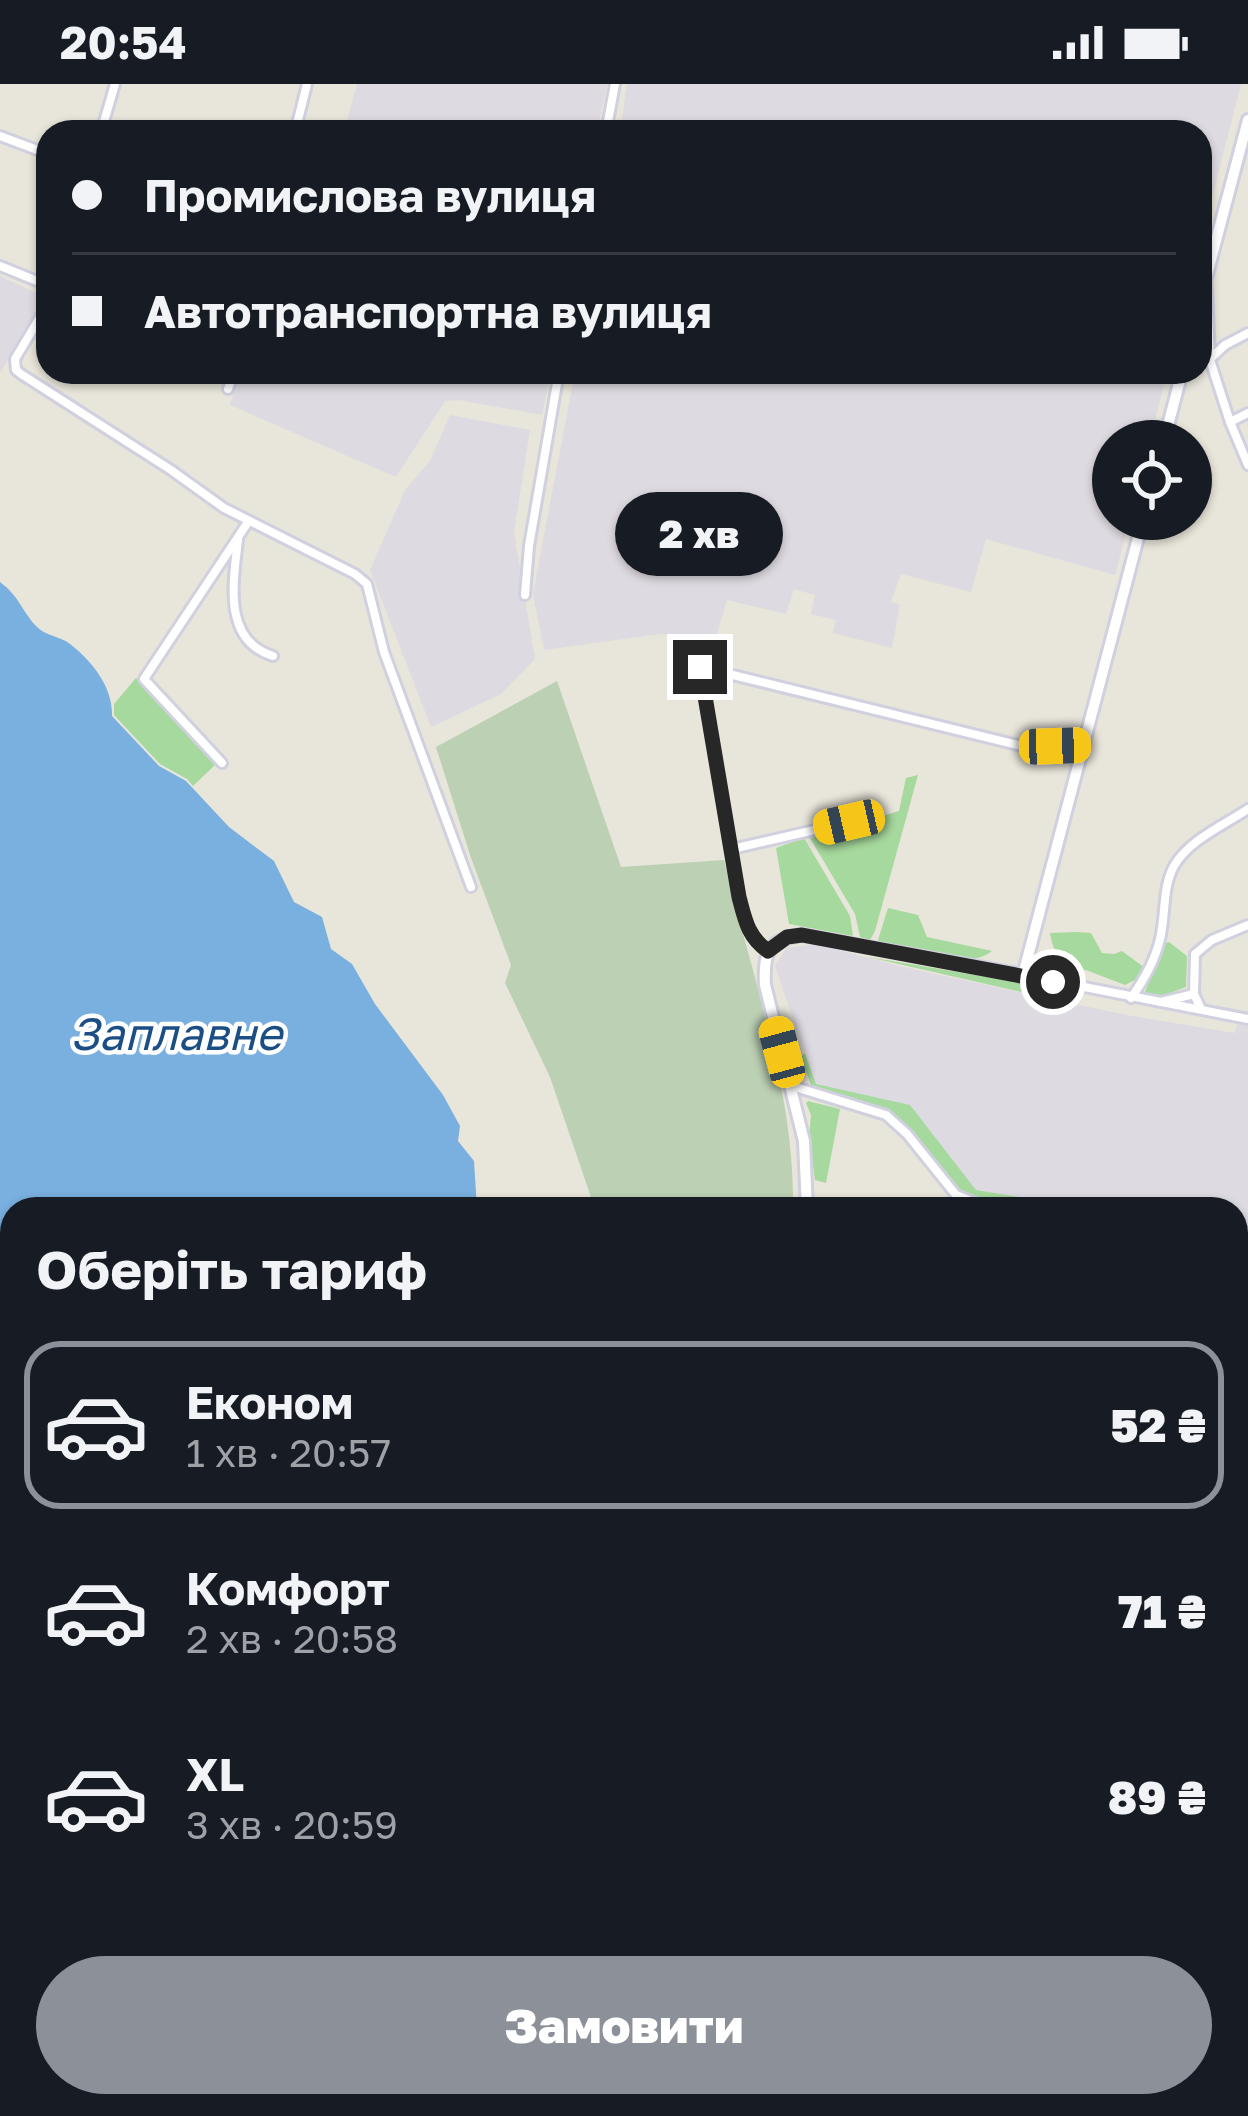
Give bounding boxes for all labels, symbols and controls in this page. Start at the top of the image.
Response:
text: 20:54 [60,15,187,69]
text: Промислова вулиця [144,168,596,222]
text: Автотранспортна вулиця [144,284,712,338]
map controls [1092,420,1212,540]
button: locate [1092,420,1212,540]
callout: 2 хв [616,493,784,577]
text: 2 хв [659,510,739,557]
route end [673,640,727,694]
car [1018,727,1092,765]
car [810,796,888,848]
route start [1026,955,1080,1009]
water label: Заплавне [70,1006,285,1060]
car [755,1013,809,1091]
text: Оберіть тариф [36,1236,427,1301]
icon: car [42,1371,150,1479]
text: Економ [186,1375,353,1429]
text: 52 ₴ [1110,1398,1206,1452]
text: 1 хв · 20:57 [186,1429,391,1476]
icon: car [42,1557,150,1665]
text: Комфорт [186,1561,390,1615]
text: 71 ₴ [1118,1584,1206,1638]
text: 2 хв · 20:58 [186,1615,398,1662]
icon: car [42,1743,150,1851]
text: XL [186,1747,244,1801]
text: 89 ₴ [1108,1770,1206,1824]
text: 3 хв · 20:59 [186,1801,398,1848]
button: Замовити [36,1956,1212,2094]

